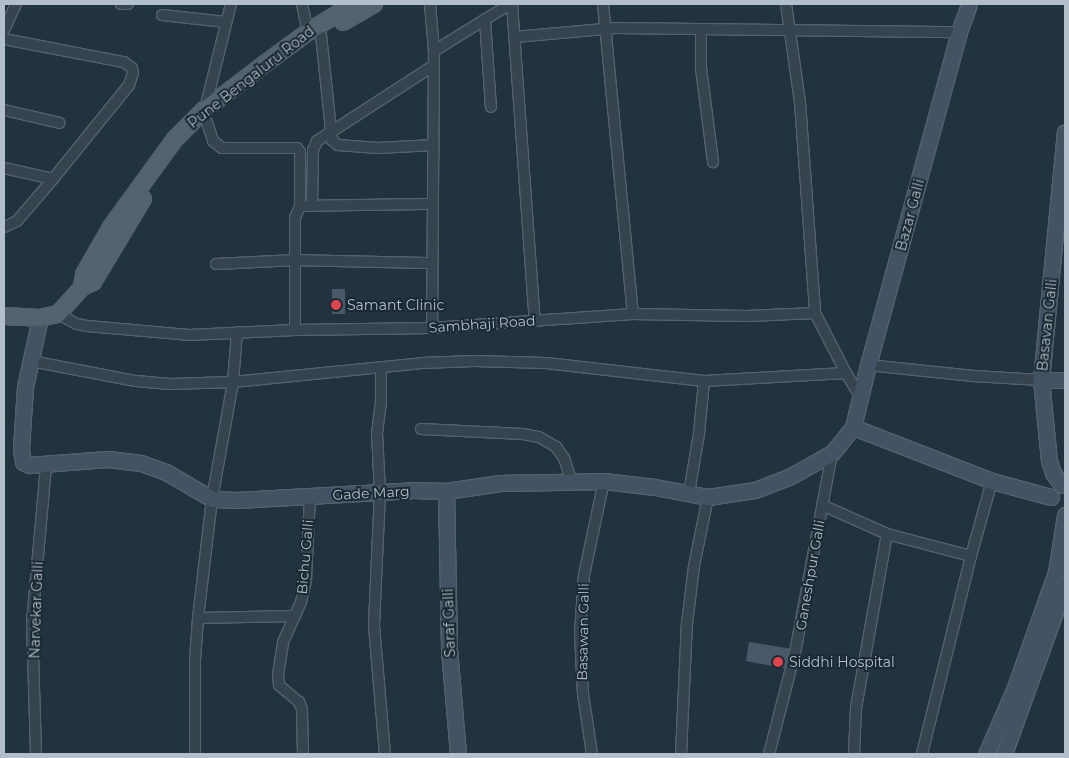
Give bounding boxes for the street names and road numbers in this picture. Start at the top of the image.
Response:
street label: Pune Bengaluru Road [184,22,318,132]
street label: Bazar Galli [892,177,928,253]
street label: Basavan Galli [1034,278,1060,372]
street label: Sambhaji Road [428,312,536,336]
street label: Gade Marg [332,483,410,503]
street label: Ganeshpur Galli [792,518,828,632]
street label: Bichu Galli [293,519,317,595]
street label: Narvekar Galli [26,561,46,659]
street label: Basawan Galli [574,583,592,681]
street label: Saraf Galli [439,588,459,658]

